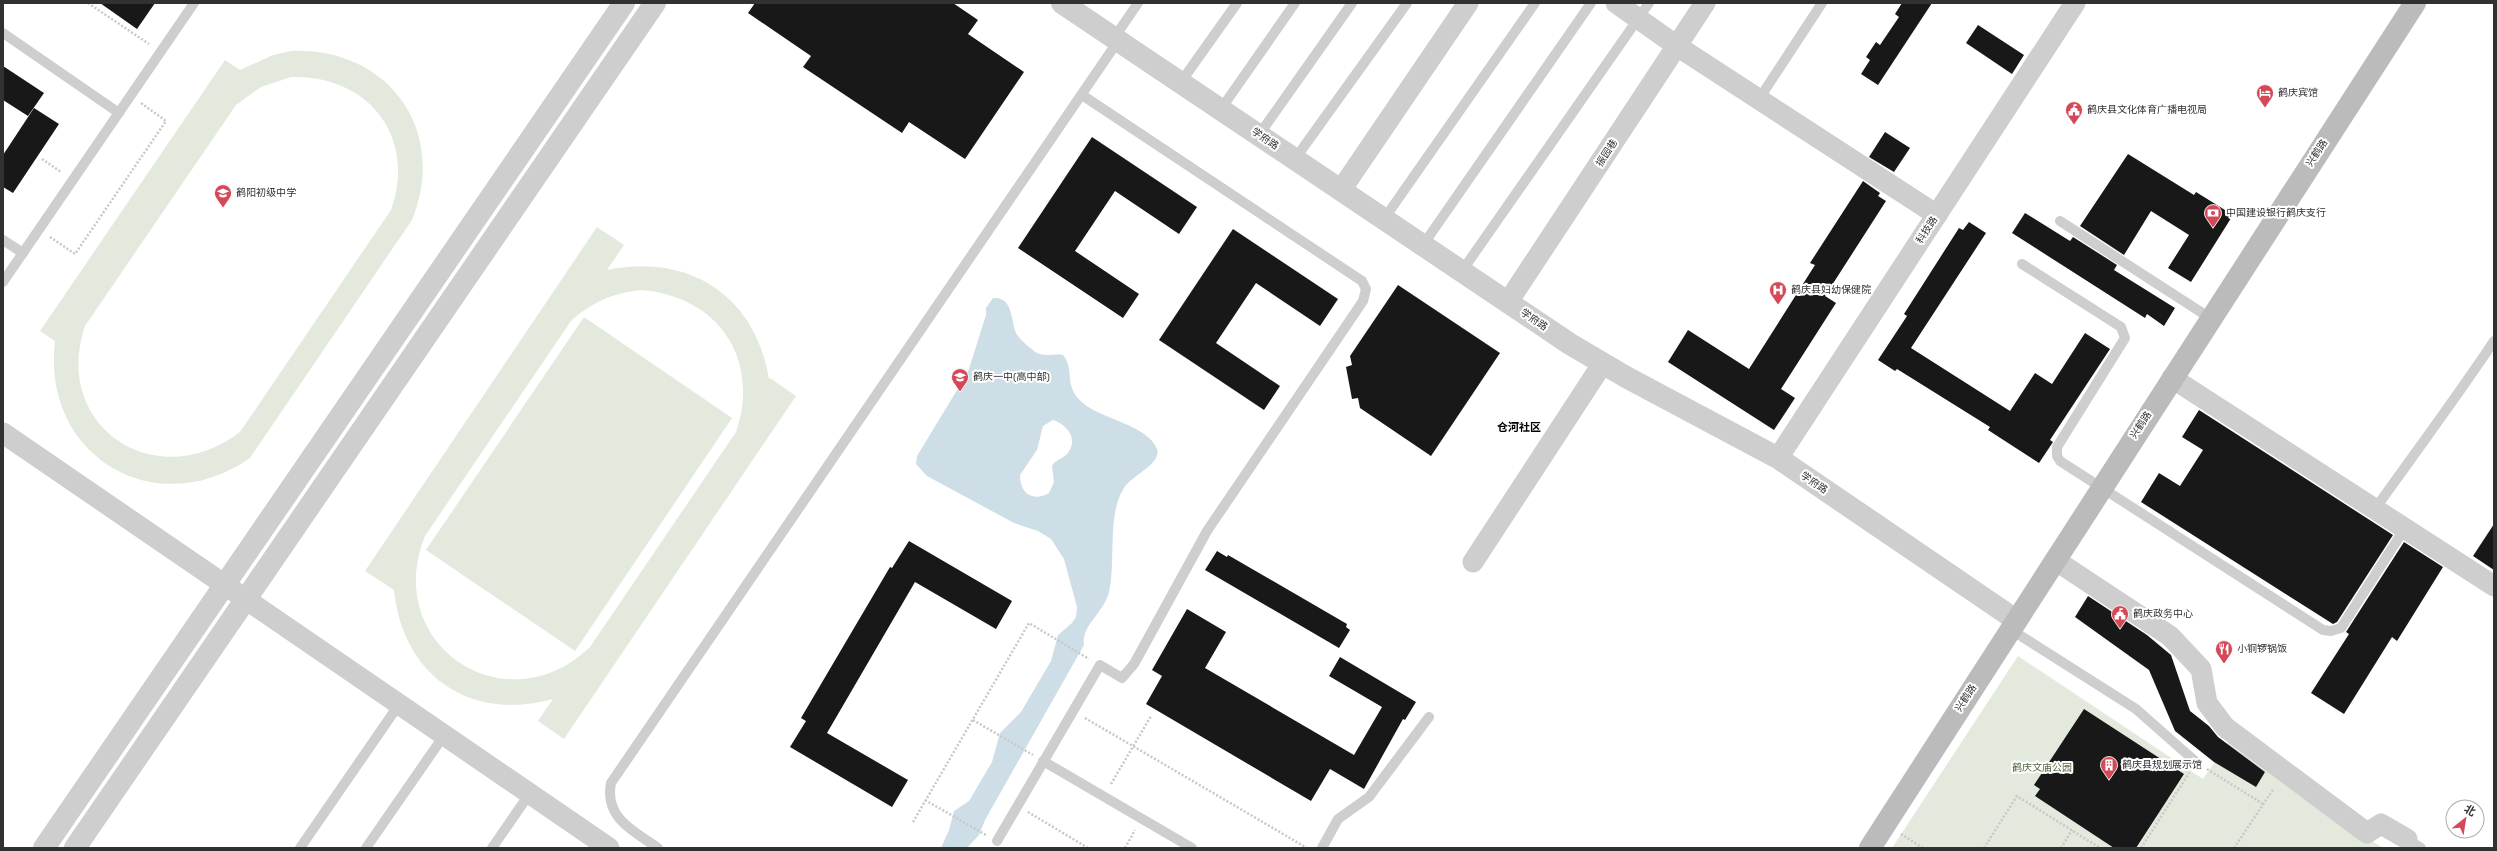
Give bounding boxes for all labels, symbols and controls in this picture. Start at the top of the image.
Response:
hotel icon: 鹤庆宾馆 [2255,83,2275,108]
place label: 鹤庆宾馆 [2278,87,2318,99]
public building icon: 鹤庆县文化体育广播电视局 [2064,100,2084,125]
place label: 鹤庆县文化体育广播电视局 [2087,104,2207,116]
street label: 学府路 [1249,126,1281,152]
street label: 振园巷 [1594,137,1620,169]
street label: 兴鹤路 [2304,137,2330,169]
school or university icon: 鹤阳初级中学 [213,183,233,208]
place label: 鹤阳初级中学 [236,187,296,199]
bank icon: 中国建设银行鹤庆支行 [2203,203,2223,228]
place label: 中国建设银行鹤庆支行 [2226,207,2326,219]
street label: 科技路 [1914,214,1940,246]
hospital icon: 鹤庆县妇幼保健院 [1768,280,1788,305]
place label: 鹤庆县妇幼保健院 [1791,284,1871,296]
street label: 学府路 [1518,307,1550,333]
school or university icon: 鹤庆一中(高中部) [950,367,970,392]
place label: 鹤庆一中(高中部) [973,371,1050,383]
street label: 兴鹤路 [2128,409,2154,441]
district label: 仓河社区 [1497,421,1541,434]
street label: 学府路 [1798,470,1830,496]
public building icon: 鹤庆政务中心 [2110,604,2130,629]
place label: 鹤庆政务中心 [2133,608,2193,620]
restaurant icon: 小铜锣锅饭 [2214,639,2234,664]
place label: 小铜锣锅饭 [2237,643,2287,655]
street label: 兴鹤路 [1953,682,1979,714]
building icon: 鹤庆县规划展示馆 [2099,755,2119,780]
place label: 鹤庆县规划展示馆 [2122,759,2202,771]
park label: 鹤庆文庙公园 [2012,762,2072,774]
north arrow [2445,799,2485,839]
text: 北 [2462,802,2478,819]

